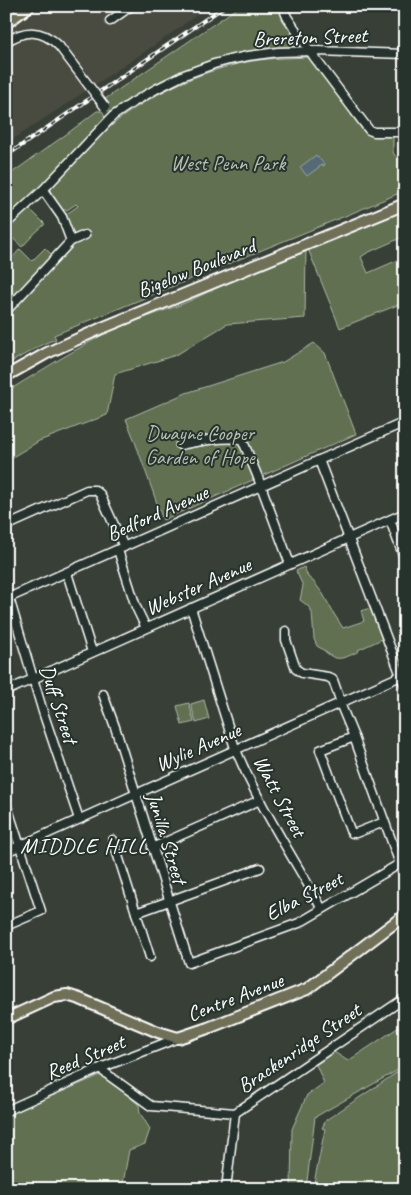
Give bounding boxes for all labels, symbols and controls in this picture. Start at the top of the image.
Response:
street label: Brereton Street [253,22,369,52]
park label: West Penn Park [171,150,287,176]
street label: Bigelow Boulevard [133,231,262,303]
park label: Dwayne Cooper Garden of Hope [145,420,256,470]
street label: Bedford Avenue [102,479,213,547]
street label: Webster Avenue [141,551,256,621]
street label: Duff Street [34,662,85,749]
street label: Wylie Avenue [151,716,246,777]
street label: Watt Street [248,751,313,843]
street label: Junilla Street [141,788,194,890]
district label: MIDDLE HILL [20,832,148,860]
street label: Elba Street [261,865,349,927]
street label: Centre Avenue [183,966,288,1027]
street label: Brackenridge Street [232,996,367,1099]
street label: Reed Street [42,1028,130,1085]

